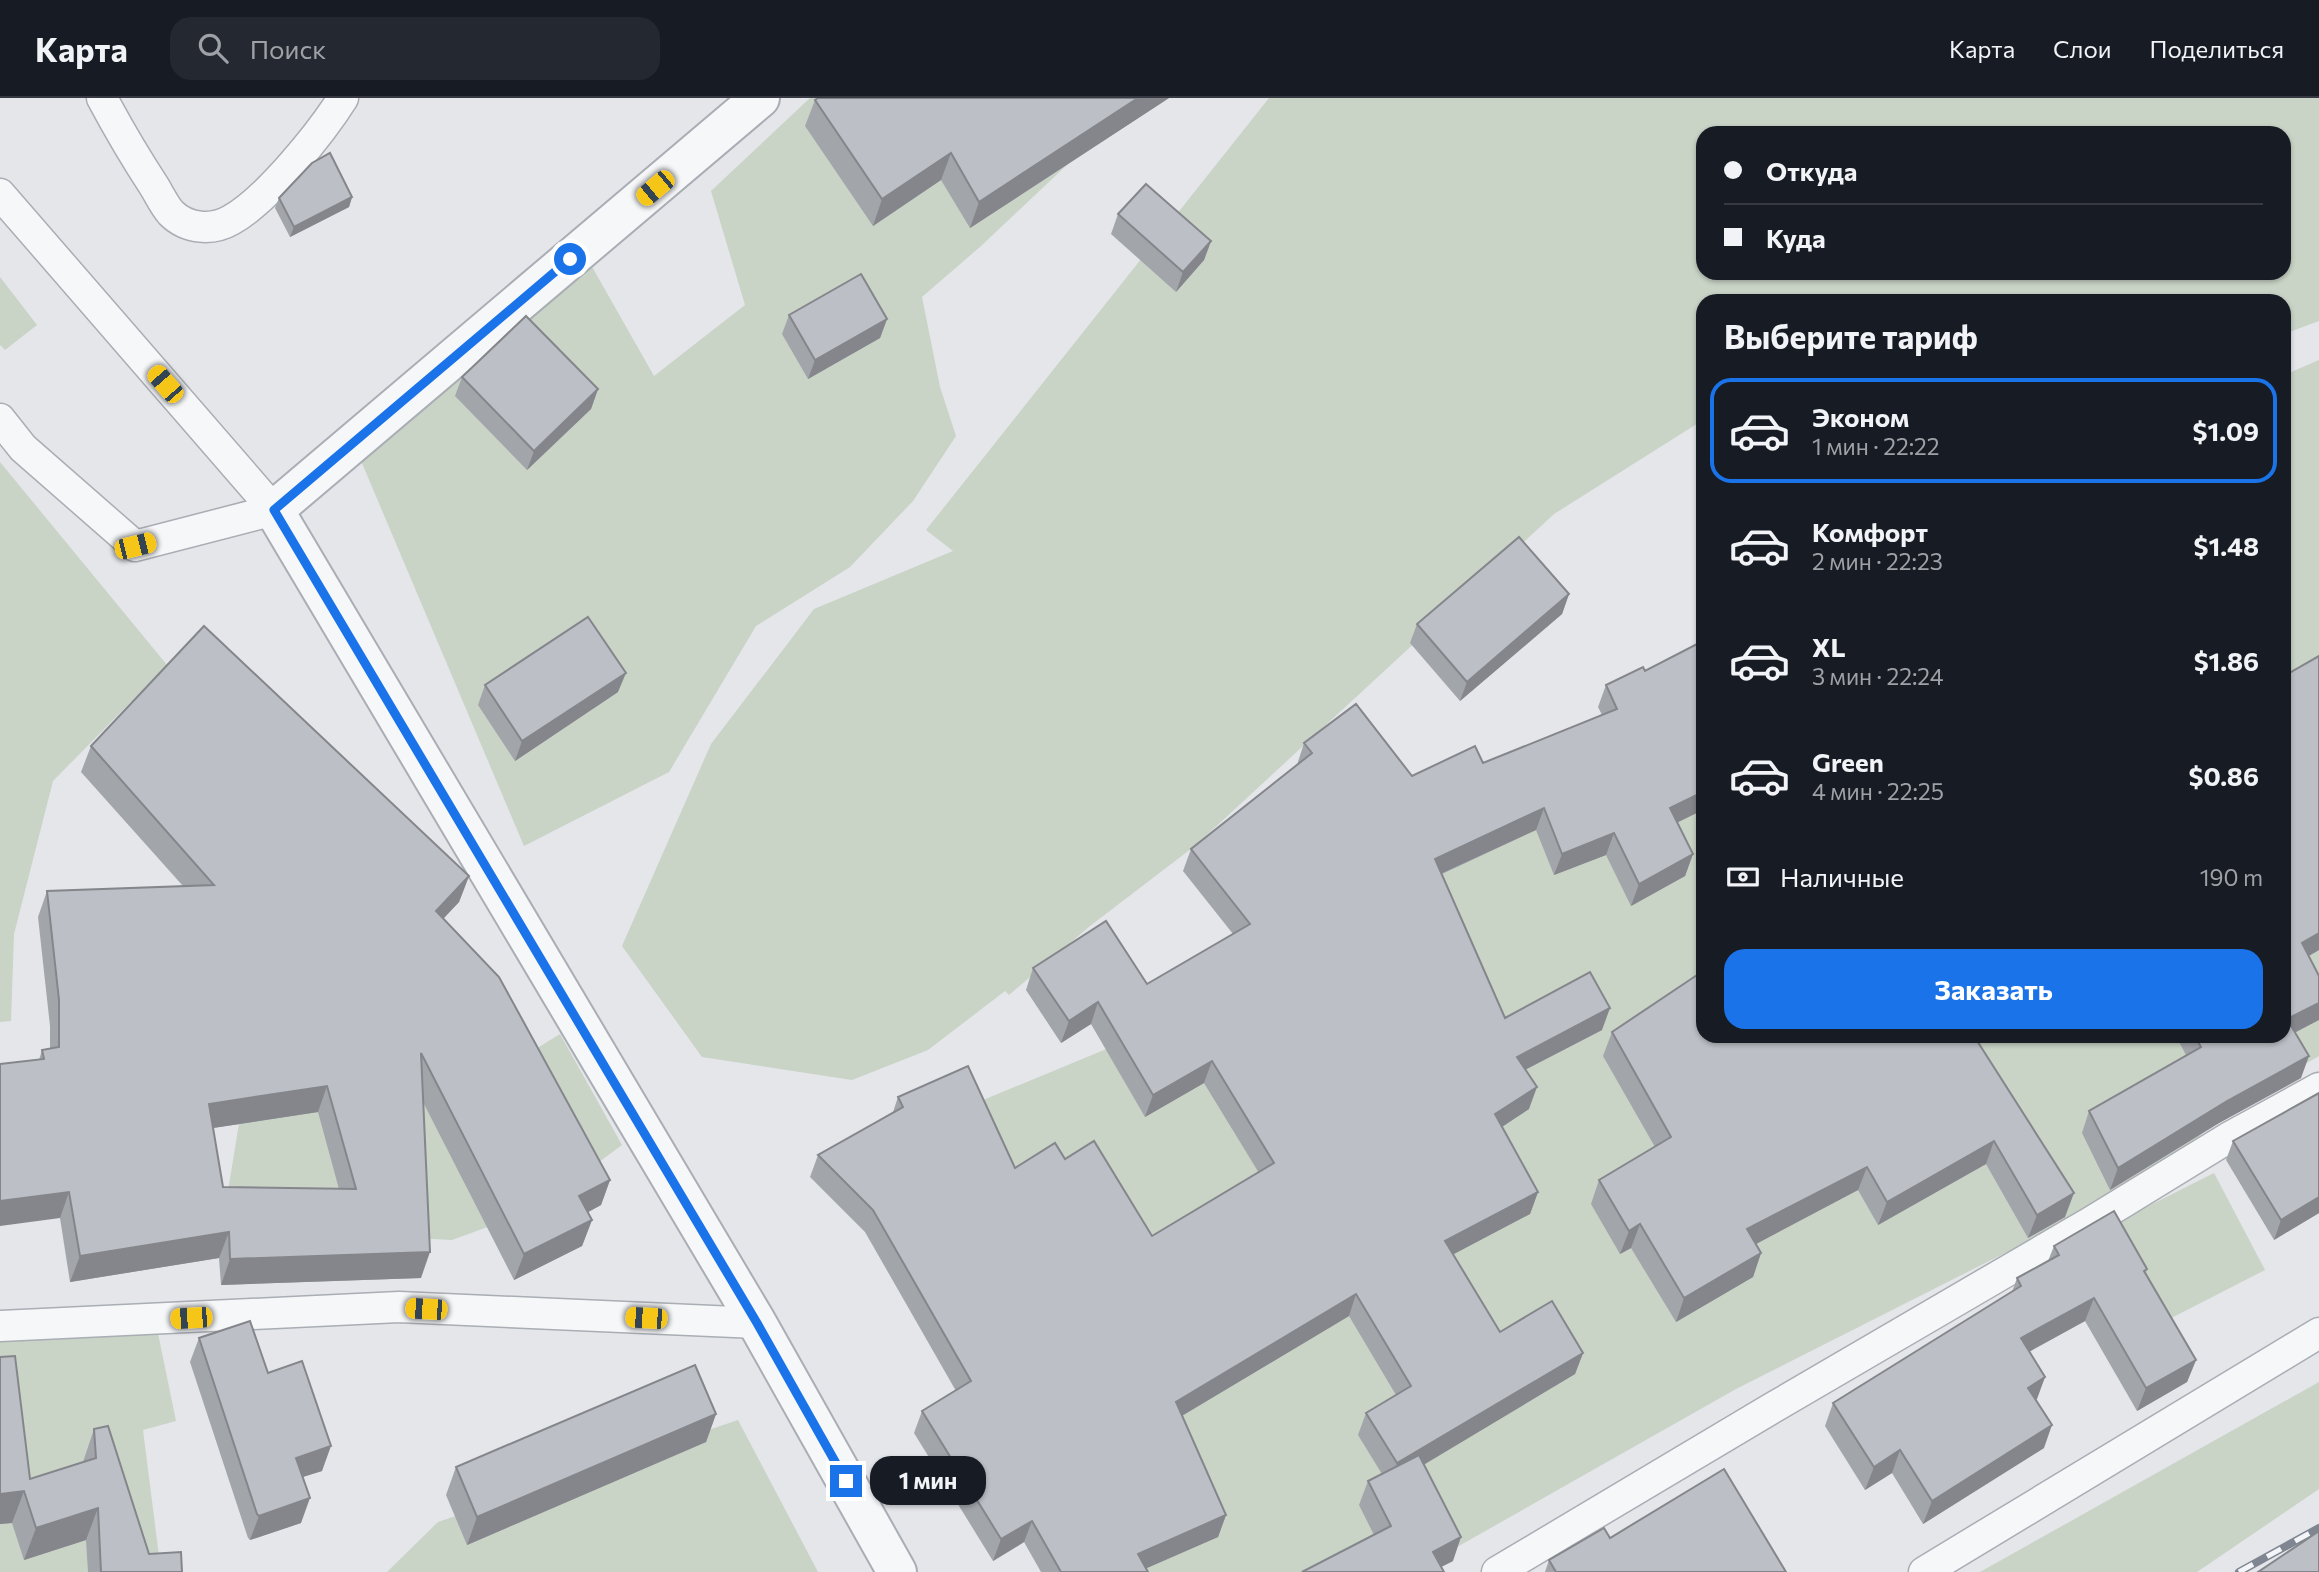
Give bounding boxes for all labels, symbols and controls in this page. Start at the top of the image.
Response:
search box [170,17,660,80]
text: Карта [35,28,128,69]
icon: search [194,29,232,67]
text: Поиск [250,33,326,64]
text: Карта [1949,34,2015,63]
text: Слои [2053,34,2111,63]
text: Поделиться [2149,34,2284,63]
text: Откуда [1766,155,1857,186]
car [633,166,678,210]
text: Куда [1766,222,1826,253]
route start [554,243,586,275]
text: Выберите тариф [1724,316,1978,356]
car [144,361,187,407]
icon: car [1728,399,1791,462]
text: Эконом [1812,401,1909,432]
text: $1.09 [2192,415,2259,446]
text: 1 мин · 22:22 [1812,432,1940,460]
icon: car [1728,514,1791,577]
text: Комфорт [1812,516,1928,547]
text: $1.48 [2194,530,2259,561]
car [113,531,158,561]
text: 2 мин · 22:23 [1812,547,1943,575]
icon: car [1728,629,1791,692]
text: XL [1812,631,1846,662]
text: $1.86 [2194,645,2259,676]
text: 3 мин · 22:24 [1812,662,1944,690]
icon: car [1728,744,1791,807]
text: Green [1812,746,1884,777]
text: $0.86 [2189,760,2259,791]
text: 4 мин · 22:25 [1812,777,1944,805]
icon: cash [1724,858,1762,896]
text: Наличные [1780,861,1904,892]
text: 190 m [2200,863,2263,891]
button: Заказать [1724,949,2263,1029]
car [405,1297,448,1321]
car [170,1306,213,1330]
car [625,1306,668,1330]
callout: 1 мин [870,1456,986,1506]
route end [830,1465,862,1497]
text: 1 мин [899,1466,957,1494]

